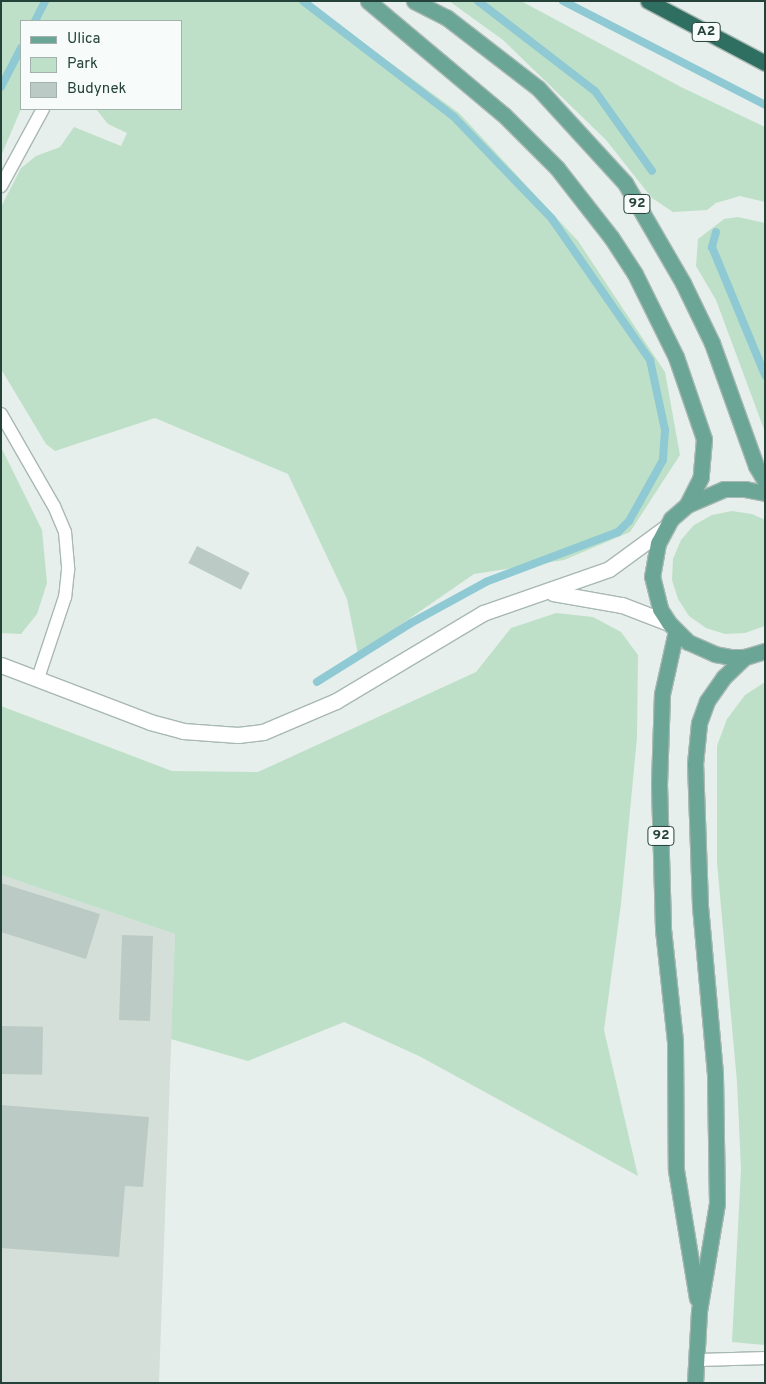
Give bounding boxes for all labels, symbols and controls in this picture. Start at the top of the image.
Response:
legend [20,20,182,110]
road number: A2 [691,21,721,44]
text: Ulica [67,30,100,49]
text: Park [67,55,98,74]
text: Budynek [67,80,126,99]
road number: 92 [623,192,651,215]
road number: 92 [647,824,675,848]

